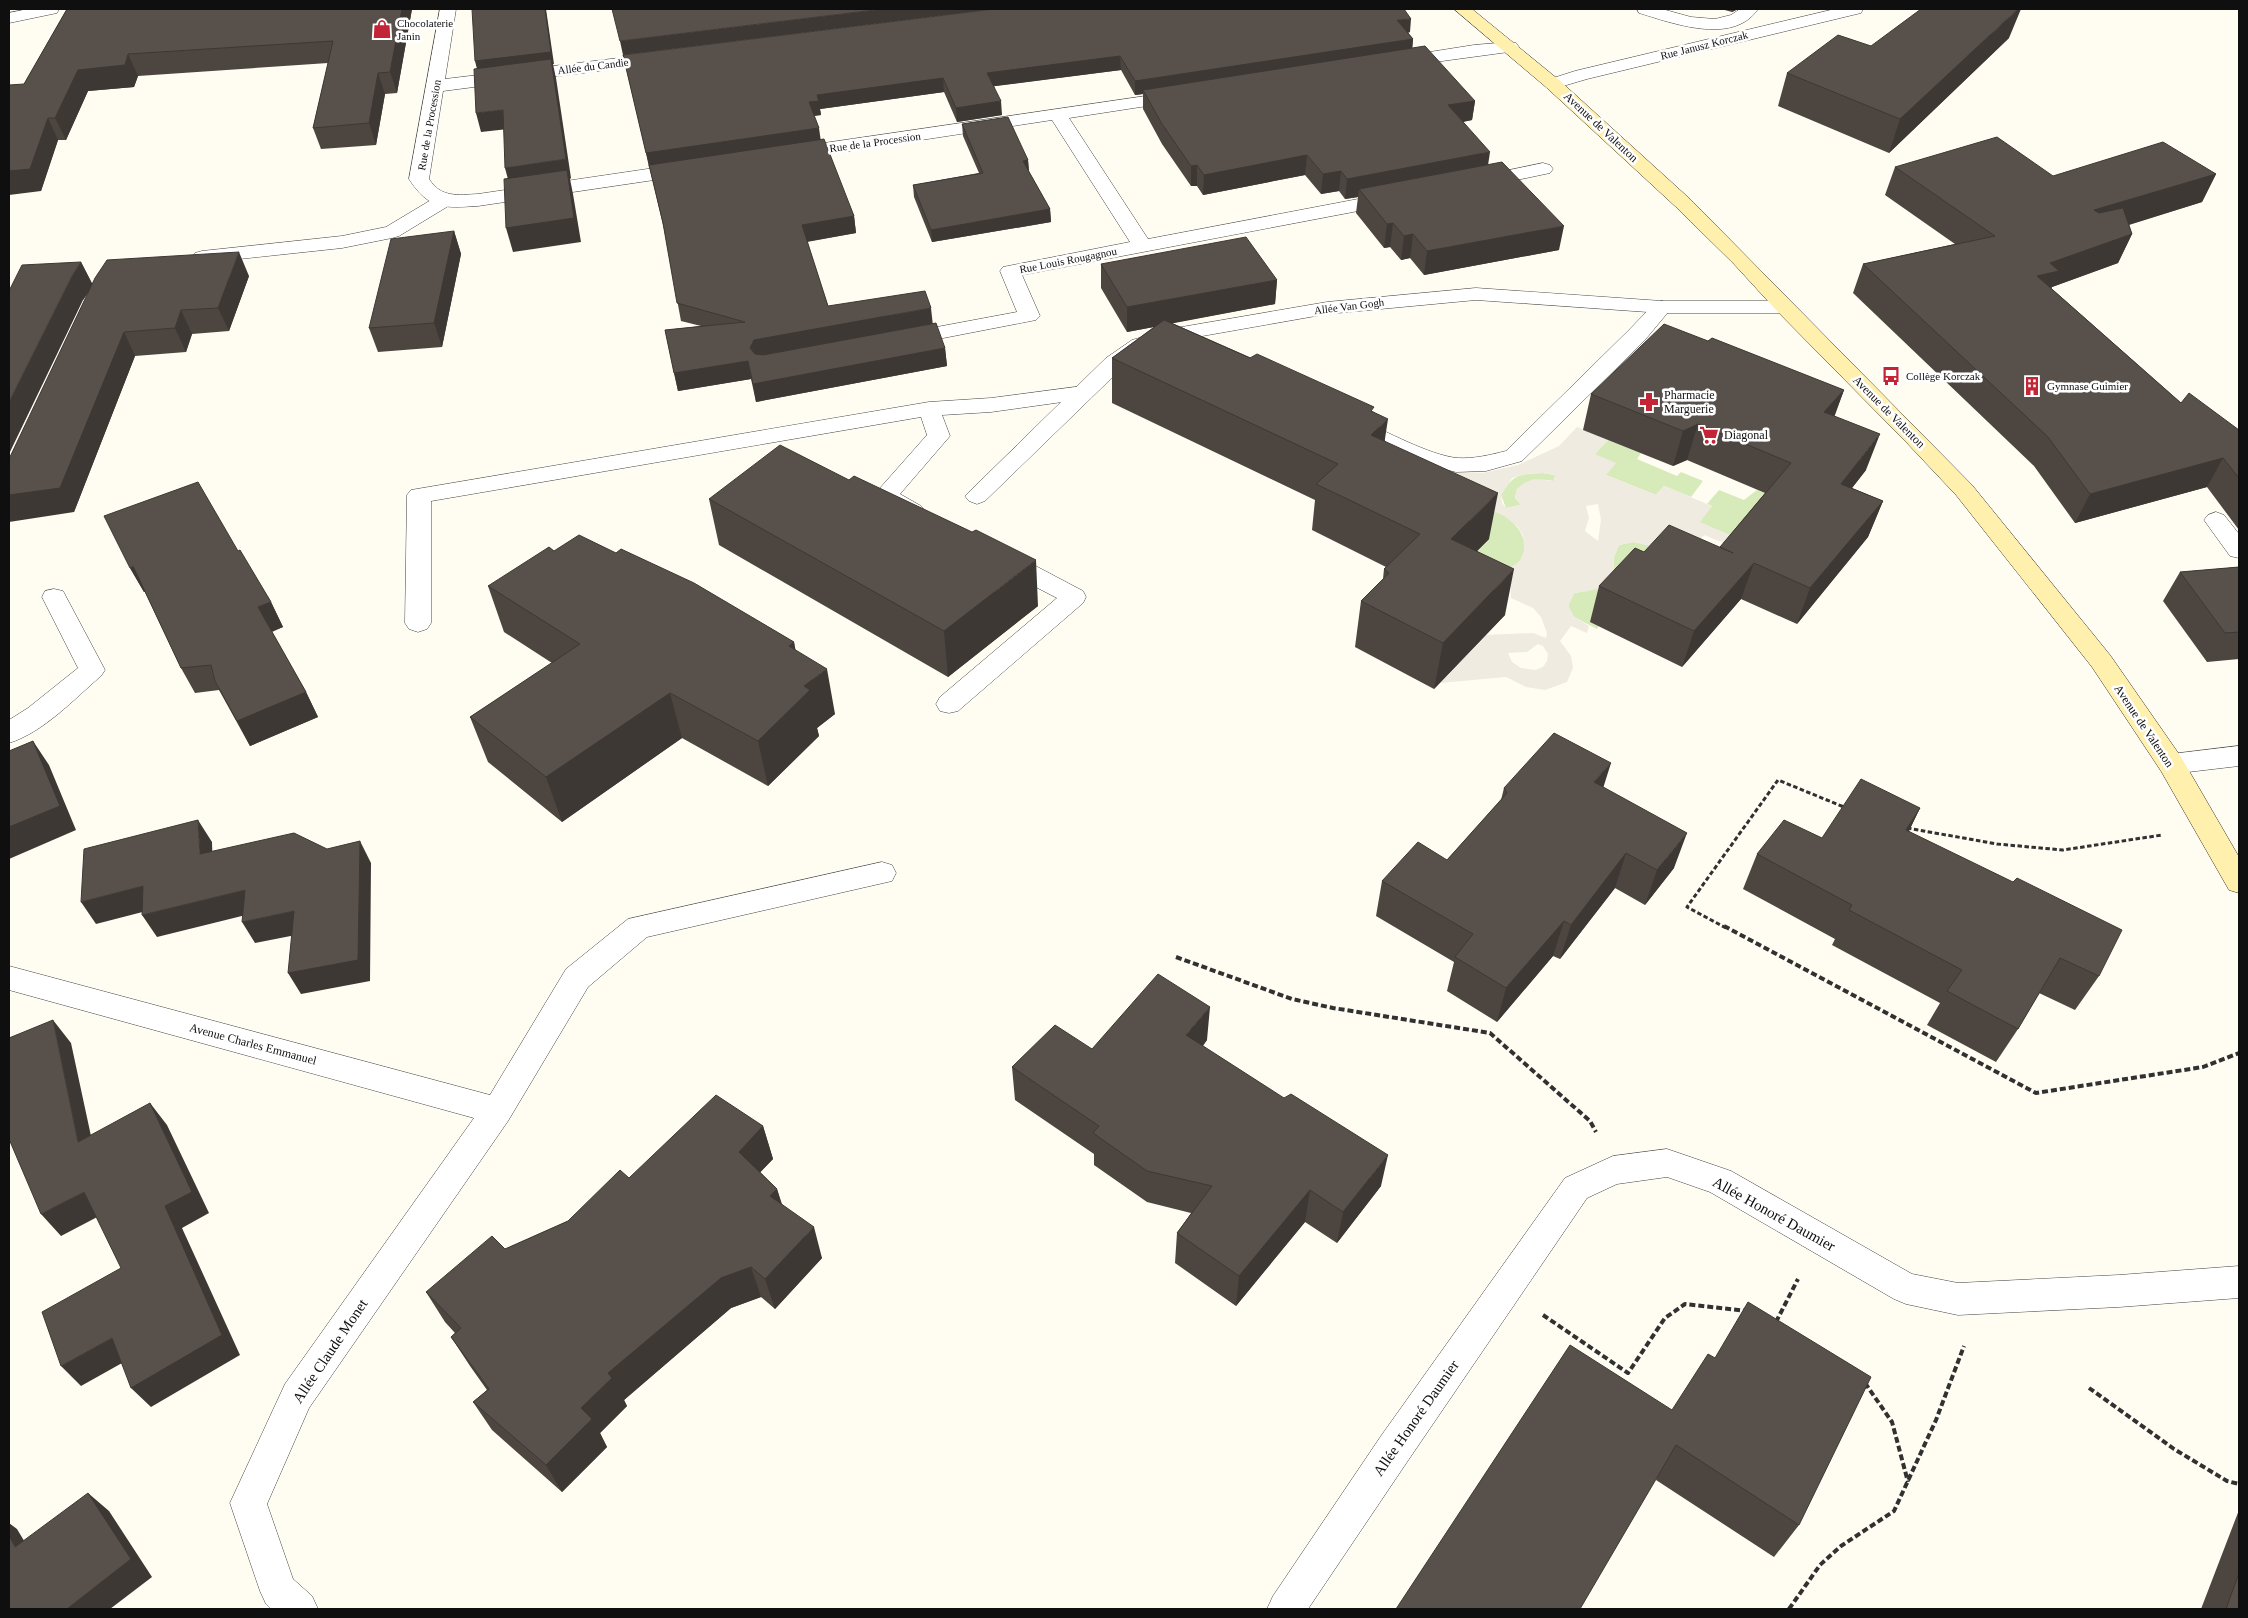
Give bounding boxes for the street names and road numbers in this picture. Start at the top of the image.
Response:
street label: Rue Janusz Korczak [1659,28,1749,62]
street label: Allée du Candie [557,56,629,76]
street label: Rue de la Procession [415,78,443,171]
street label: Avenue de Valenton [1561,89,1641,165]
street label: Rue de la Procession [829,130,922,154]
street label: Rue Louis Rougagnou [1018,245,1118,275]
street label: Allée Van Gogh [1313,296,1385,316]
street label: Avenue de Valenton [1850,373,1928,451]
street label: Avenue de Valenton [2111,682,2177,770]
street label: Avenue Charles Emmanuel [188,1020,319,1068]
street label: Allée Honoré Daumier [1710,1174,1838,1254]
street label: Allée Claude Monet [289,1295,371,1406]
street label: Allée Honoré Daumier [1370,1357,1462,1479]

